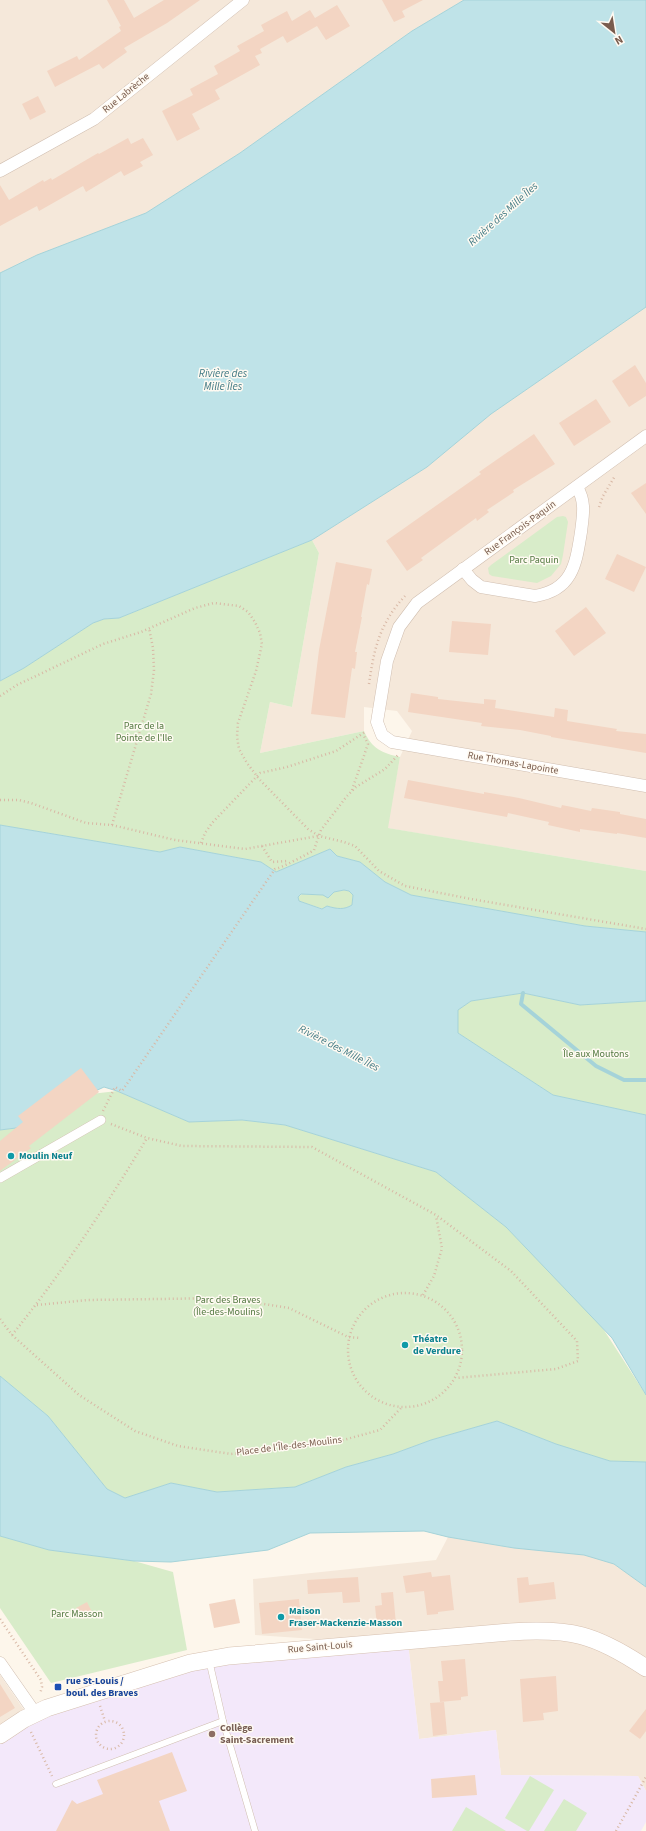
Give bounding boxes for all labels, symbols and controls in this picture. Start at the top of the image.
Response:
north arrow [594,12,634,52]
text: N [612,32,626,49]
street label: Rue Labrèche [100,70,153,116]
water label: Rivière des Mille Îles [465,178,541,249]
water label: Rivière des Mille Îles [199,366,248,394]
street label: Rue François-Paquin [481,497,559,559]
park label: Parc Paquin [509,553,559,567]
park label: Parc de la Pointe de l'Ile [116,719,172,745]
street label: Rue Thomas-Lapointe [466,748,560,778]
water label: Rivière des Mille Îles [296,1021,383,1075]
park label: Île aux Moutons [562,1047,629,1061]
place label: Moulin Neuf [19,1149,73,1163]
marker: Moulin Neuf [6,1151,16,1161]
park label: Parc des Braves (Île-des-Moulins) [193,1293,263,1319]
place label: Théatre de Verdure [413,1332,461,1358]
marker: Théatre de Verdure [400,1340,410,1350]
street label: Place de l'Île-des-Moulins [235,1433,343,1459]
place label: Maison Fraser-Mackenzie-Masson [289,1604,403,1630]
park label: Parc Masson [51,1607,103,1621]
marker: Maison Fraser-Mackenzie-Masson [276,1612,286,1622]
street label: Rue Saint-Louis [287,1637,353,1657]
place label: rue St-Louis / boul. des Braves [66,1674,139,1700]
marker: rue St-Louis / boul. des Braves [53,1682,63,1692]
place label: Collège Saint-Sacrement [220,1721,294,1747]
marker: Collège Saint-Sacrement [207,1729,217,1739]

